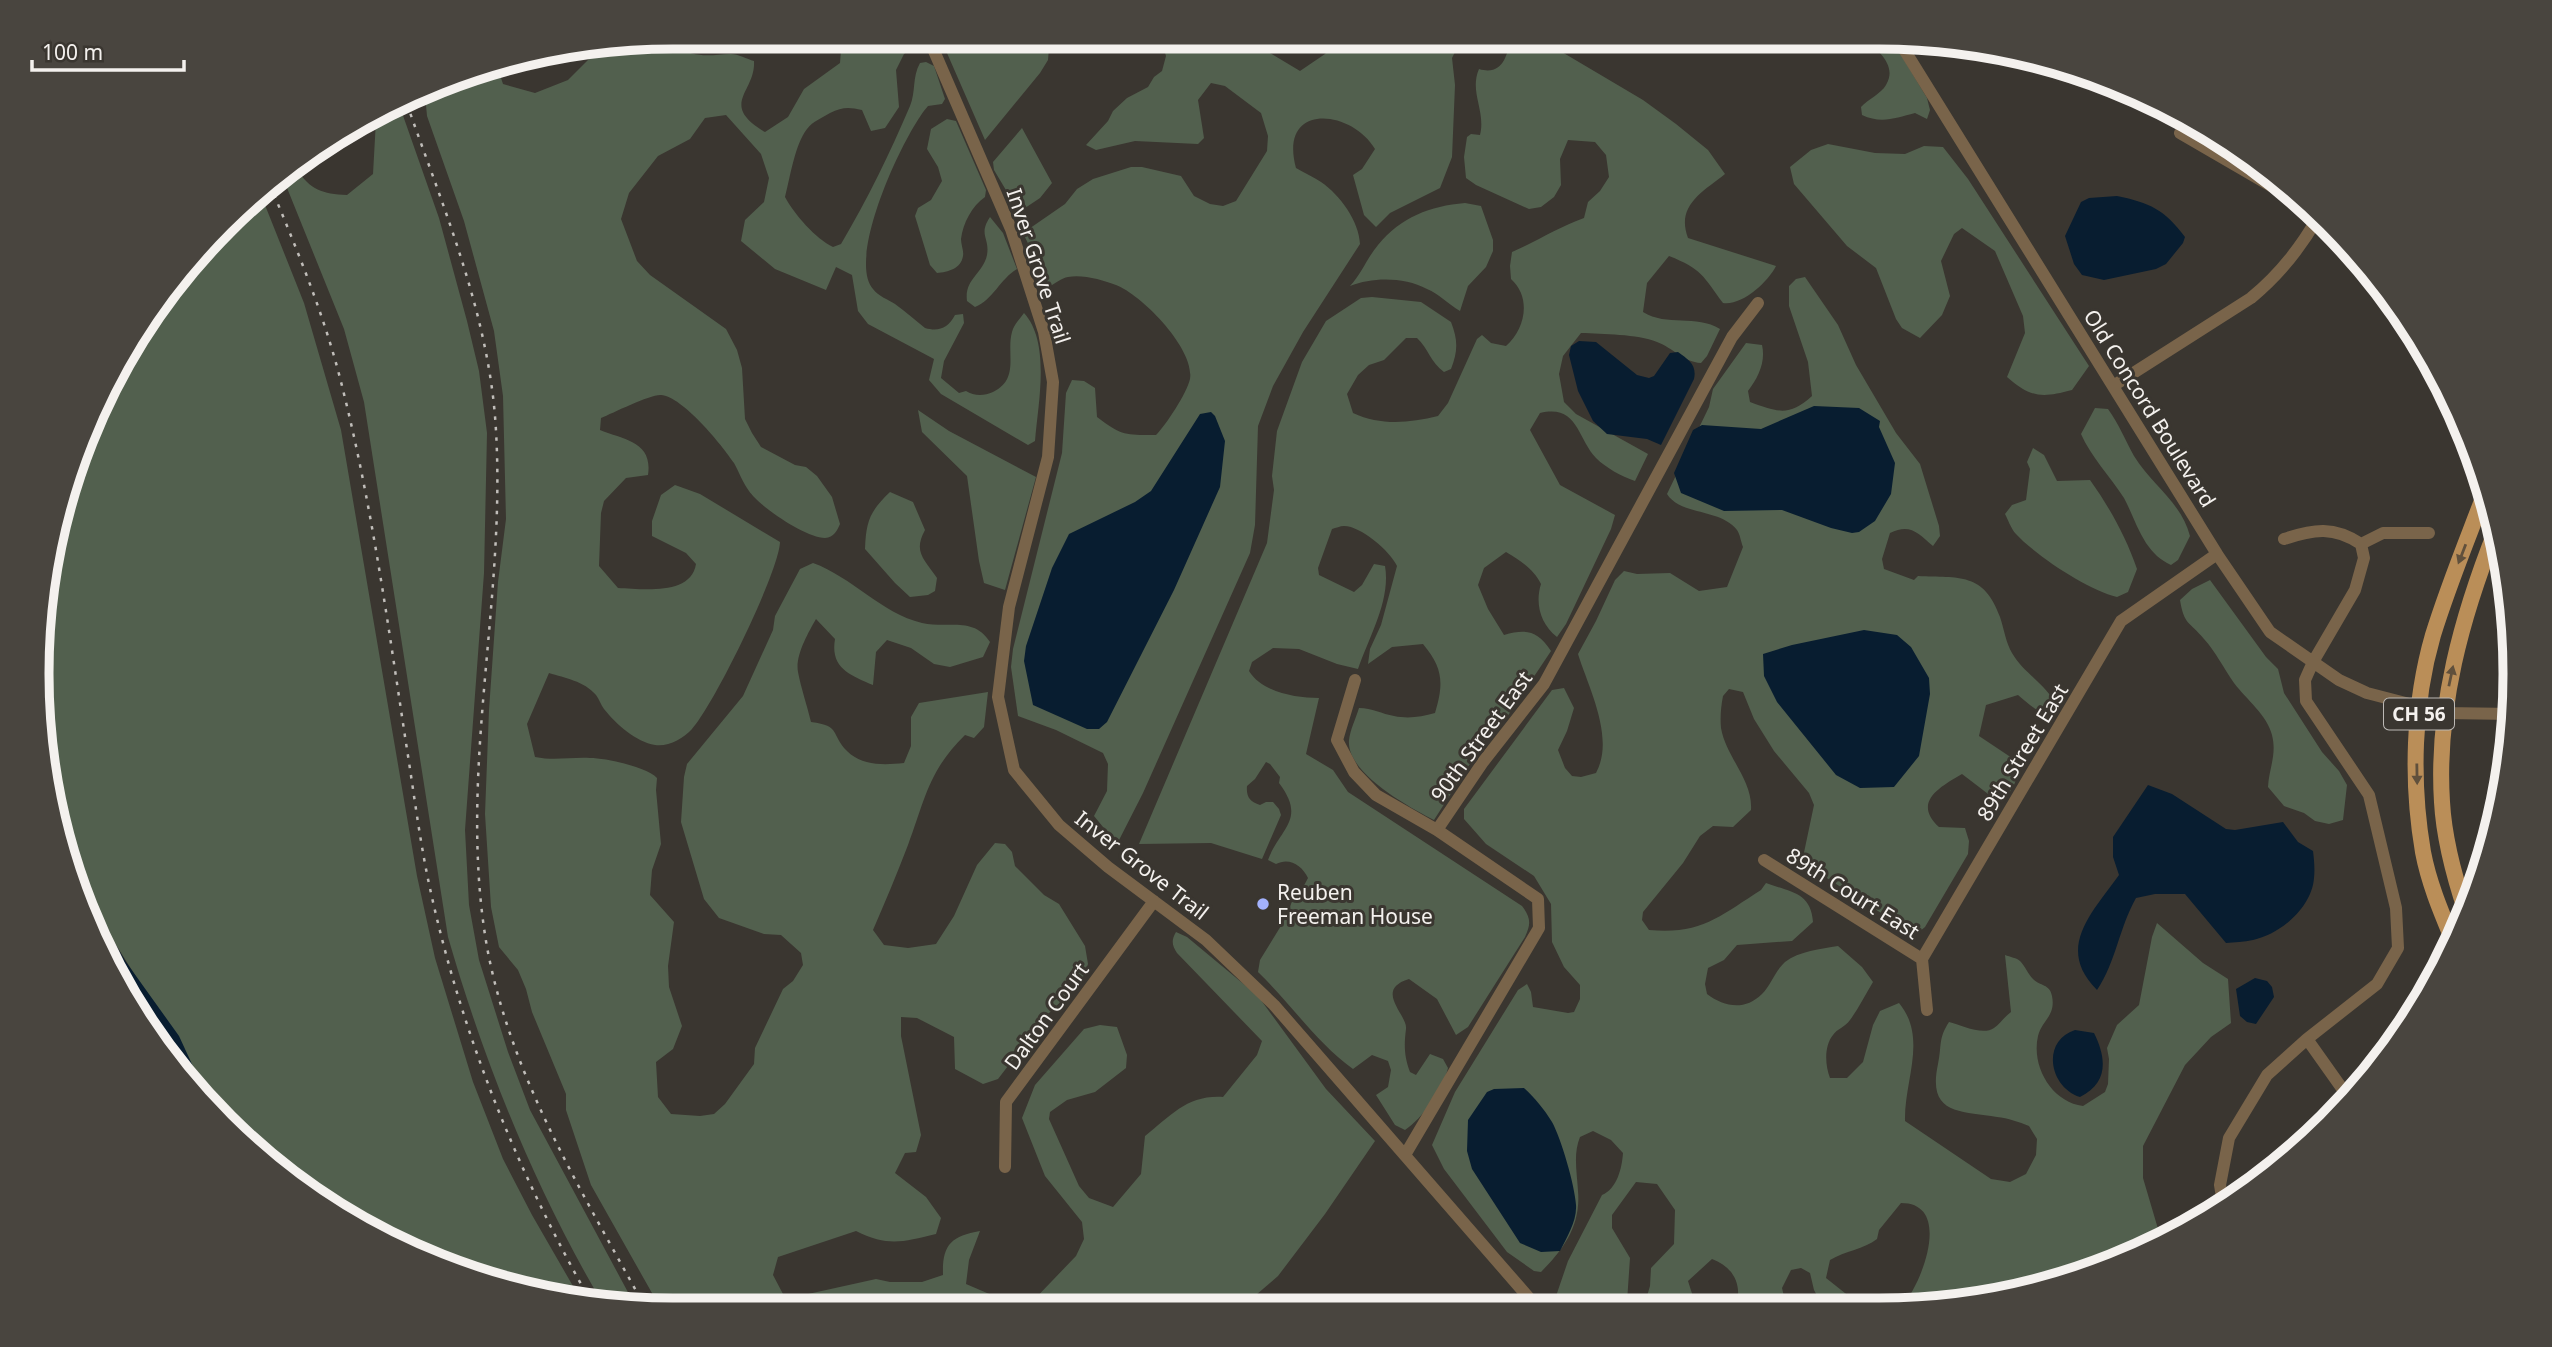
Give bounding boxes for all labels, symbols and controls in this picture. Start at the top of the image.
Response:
scale bar [32,28,184,72]
text: 100 m [42,38,103,66]
street label: Inver Grove Trail [1001,185,1077,347]
street label: Old Concord Boulevard [2078,304,2222,512]
one-way arrow [2457,543,2468,564]
street label: 90th Street East [1424,665,1538,807]
one-way arrow [2446,665,2457,687]
street label: 89th Street East [1970,678,2074,826]
road number: CH 56 [2384,698,2454,730]
one-way arrow [2411,764,2422,786]
street label: Inver Grove Trail [1070,804,1214,926]
street label: 89th Court East [1781,841,1925,945]
place label: Reuben Freeman House [1277,878,1433,930]
marker: Reuben Freeman House [1255,896,1271,912]
street label: Dalton Court [998,956,1095,1075]

